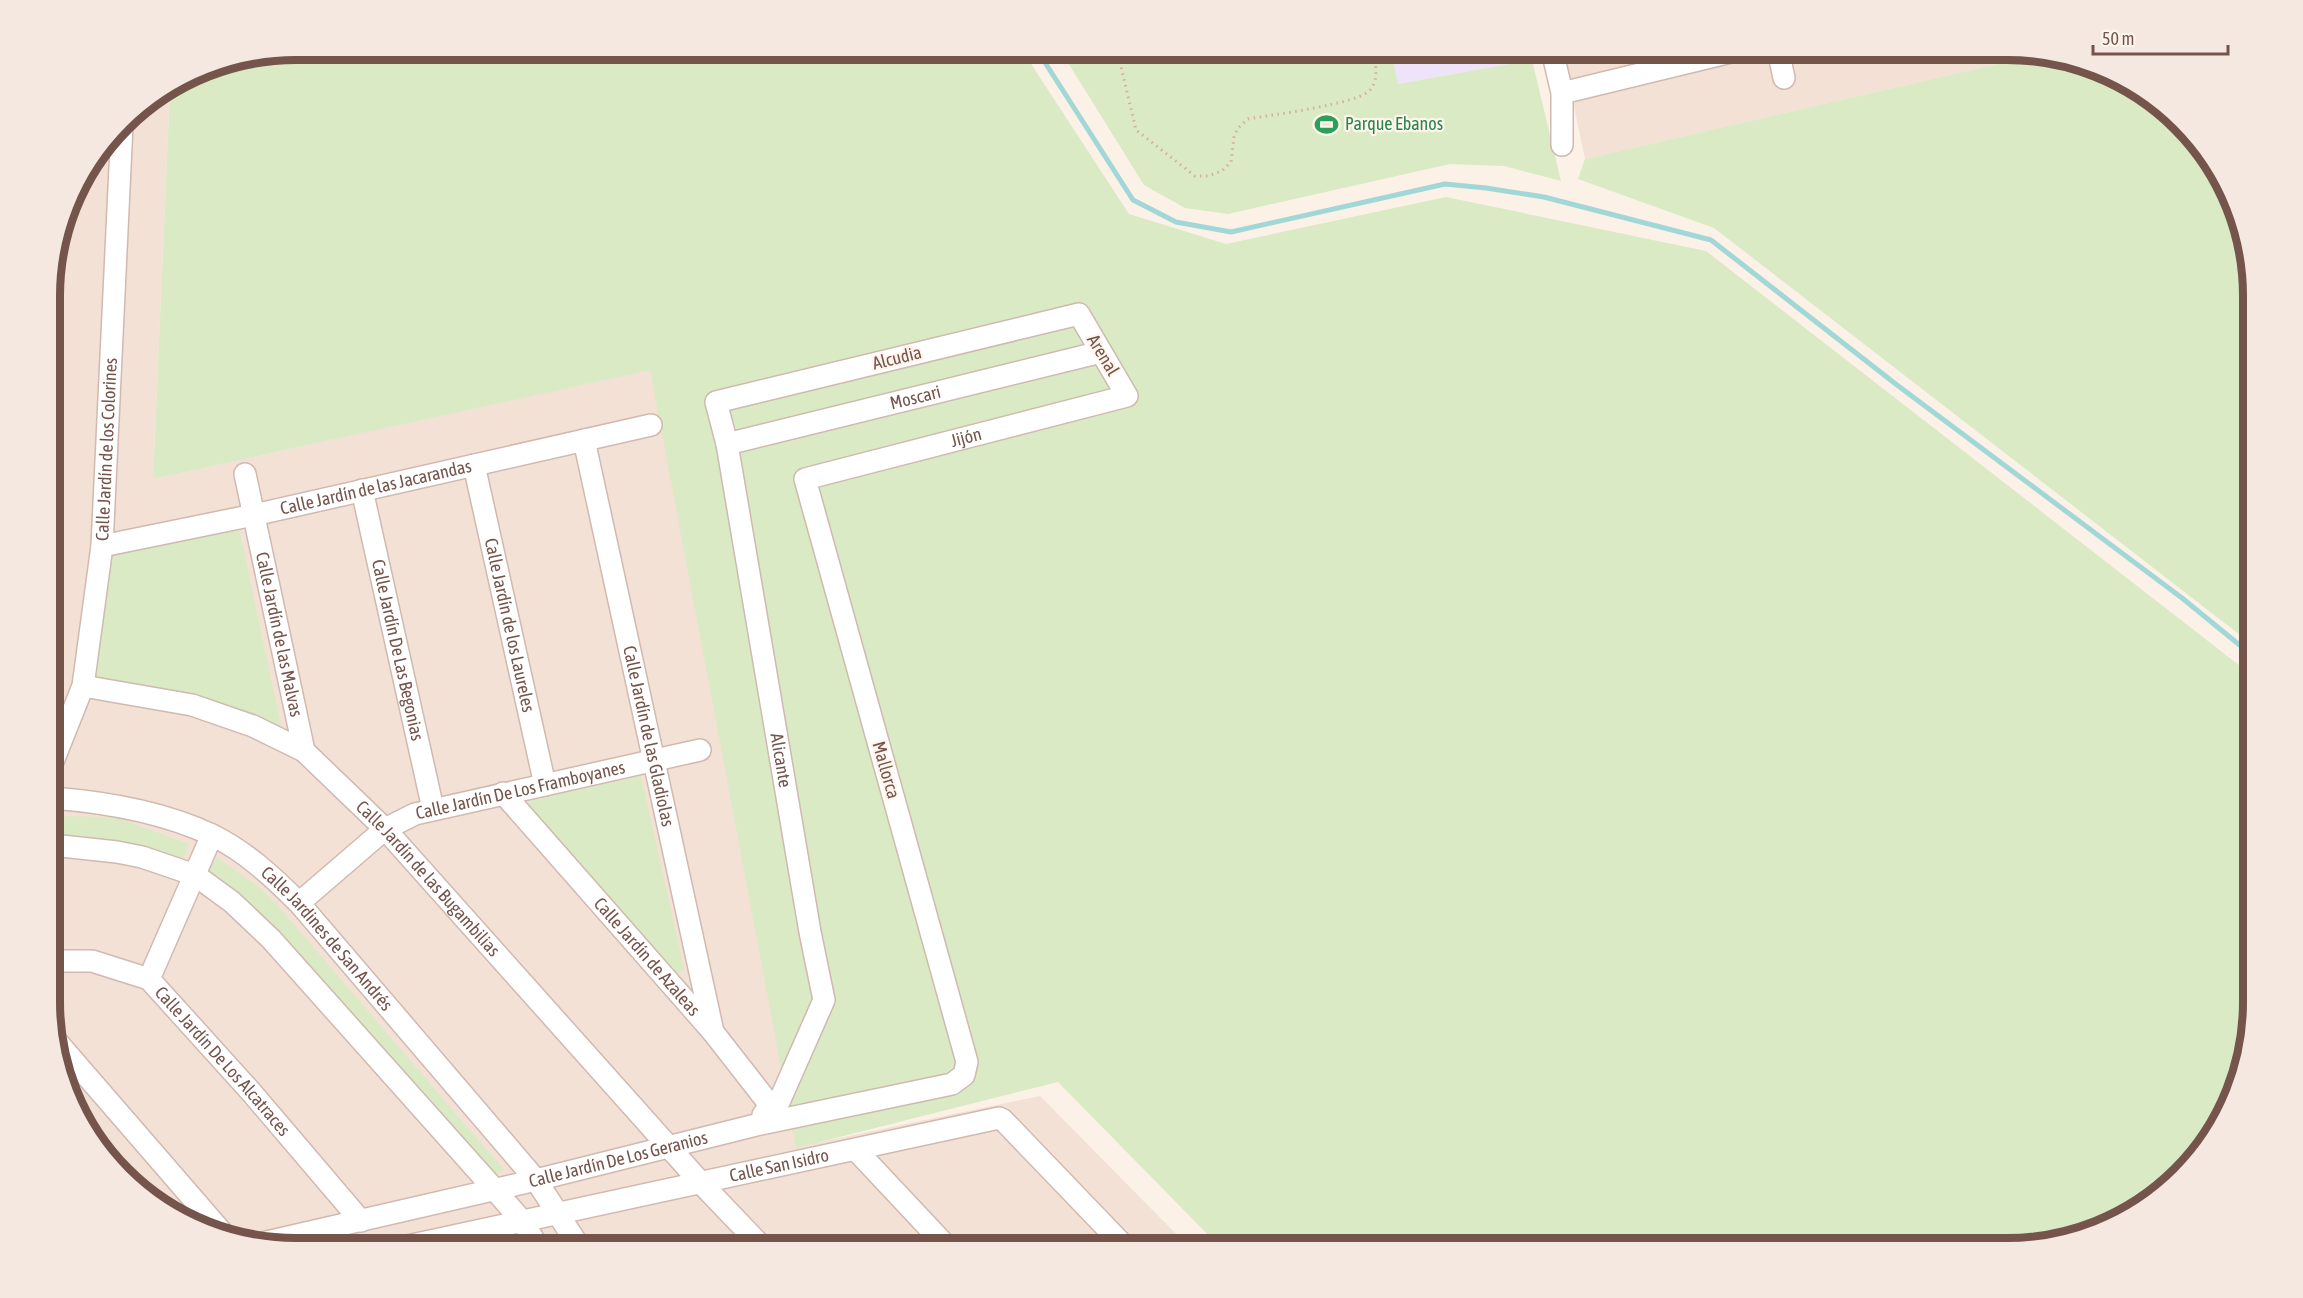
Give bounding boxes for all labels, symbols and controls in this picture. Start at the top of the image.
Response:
scale bar [2093,18,2228,56]
text: 50 m [2102,28,2134,49]
sports icon: Parque Ebanos [1314,111,1340,137]
place label: Parque Ebanos [1345,113,1443,134]
street label: Arenal [1083,330,1124,379]
street label: Alcudia [870,341,924,374]
street label: Calle Jardín de los Colorines [91,357,121,541]
street label: Moscari [888,381,943,414]
street label: Jijón [948,423,984,451]
street label: Calle Jardín de las Jacarandas [278,455,473,519]
street label: Calle Jardín de los Laureles [481,536,540,714]
street label: Calle Jardín de las Malvas [252,550,307,719]
street label: Calle Jardín De Las Begonias [368,557,428,743]
street label: Calle Jardín de las Gladiolas [619,644,679,828]
street label: Alicante [766,731,796,789]
street label: Mallorca [868,739,905,801]
street label: Calle Jardín De Los Framboyanes [414,756,627,824]
street label: Calle Jardín de las Bugambilias [352,796,505,960]
street label: Calle Jardines de San Andrés [257,862,397,1015]
street label: Calle Jardín de Azaleas [590,893,705,1020]
street label: Calle Jardín De Los Alcatraces [151,982,295,1140]
street label: Calle Jardín De Los Geranios [527,1127,710,1191]
street label: Calle San Isidro [727,1144,831,1186]

